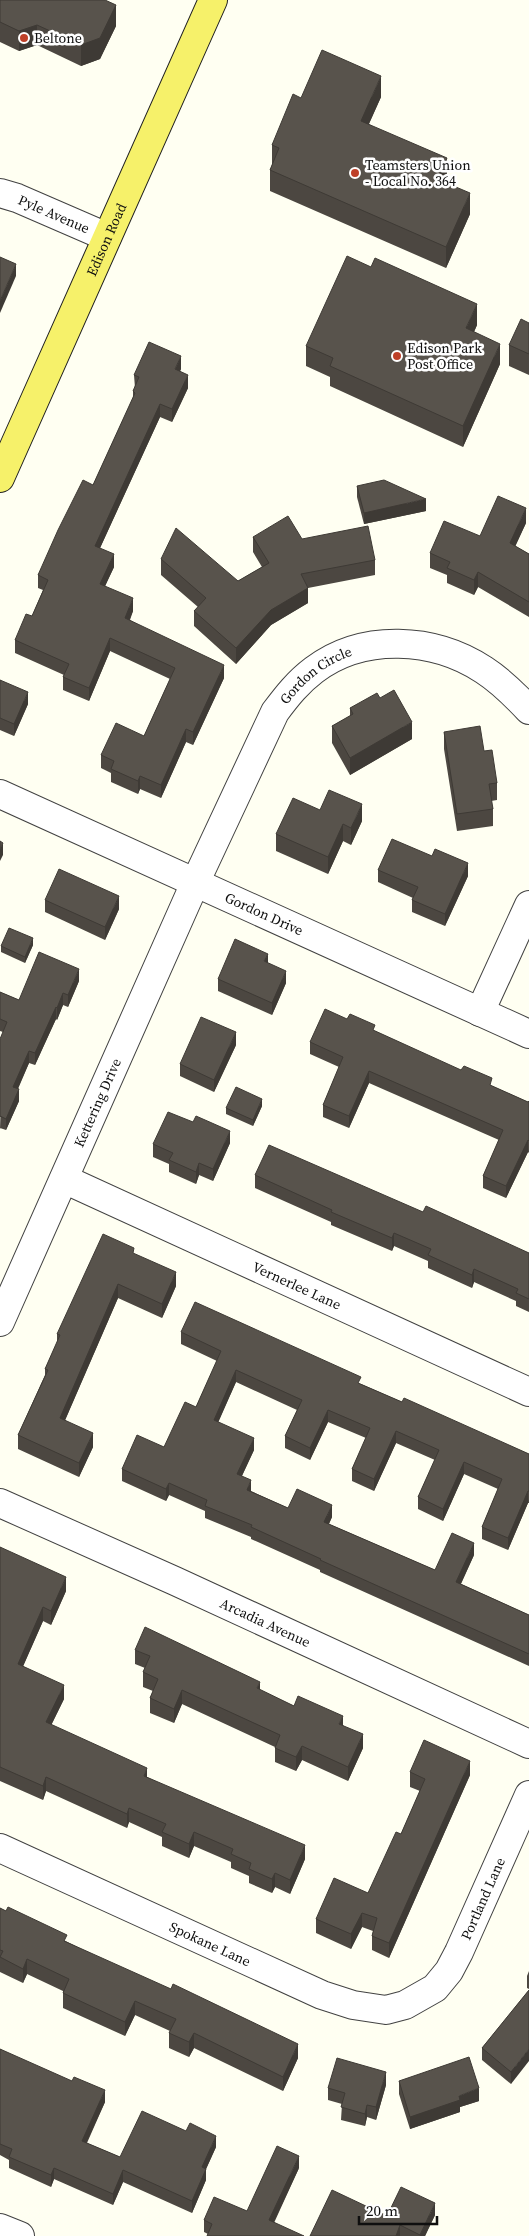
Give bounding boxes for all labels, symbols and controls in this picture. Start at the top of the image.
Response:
place label: Beltone [34,28,82,48]
marker: Beltone [18,32,30,44]
place label: Teamsters Union - Local No. 364 [365,155,471,191]
marker: Teamsters Union - Local No. 364 [349,167,361,179]
street label: Pyle Avenue [15,190,93,238]
street label: Edison Road [81,200,131,279]
place label: Edison Park Post Office [407,338,482,374]
marker: Edison Park Post Office [391,350,403,362]
street label: Gordon Circle [275,641,354,708]
street label: Gordon Drive [222,887,307,940]
street label: Kettering Drive [69,1055,126,1150]
street label: Vernerlee Lane [249,1257,344,1315]
street label: Arcadia Avenue [217,1593,314,1652]
street label: Portland Lane [456,1854,510,1943]
street label: Spokane Lane [166,1917,254,1971]
scale bar [359,2194,436,2226]
text: 20 m [366,2200,398,2221]

